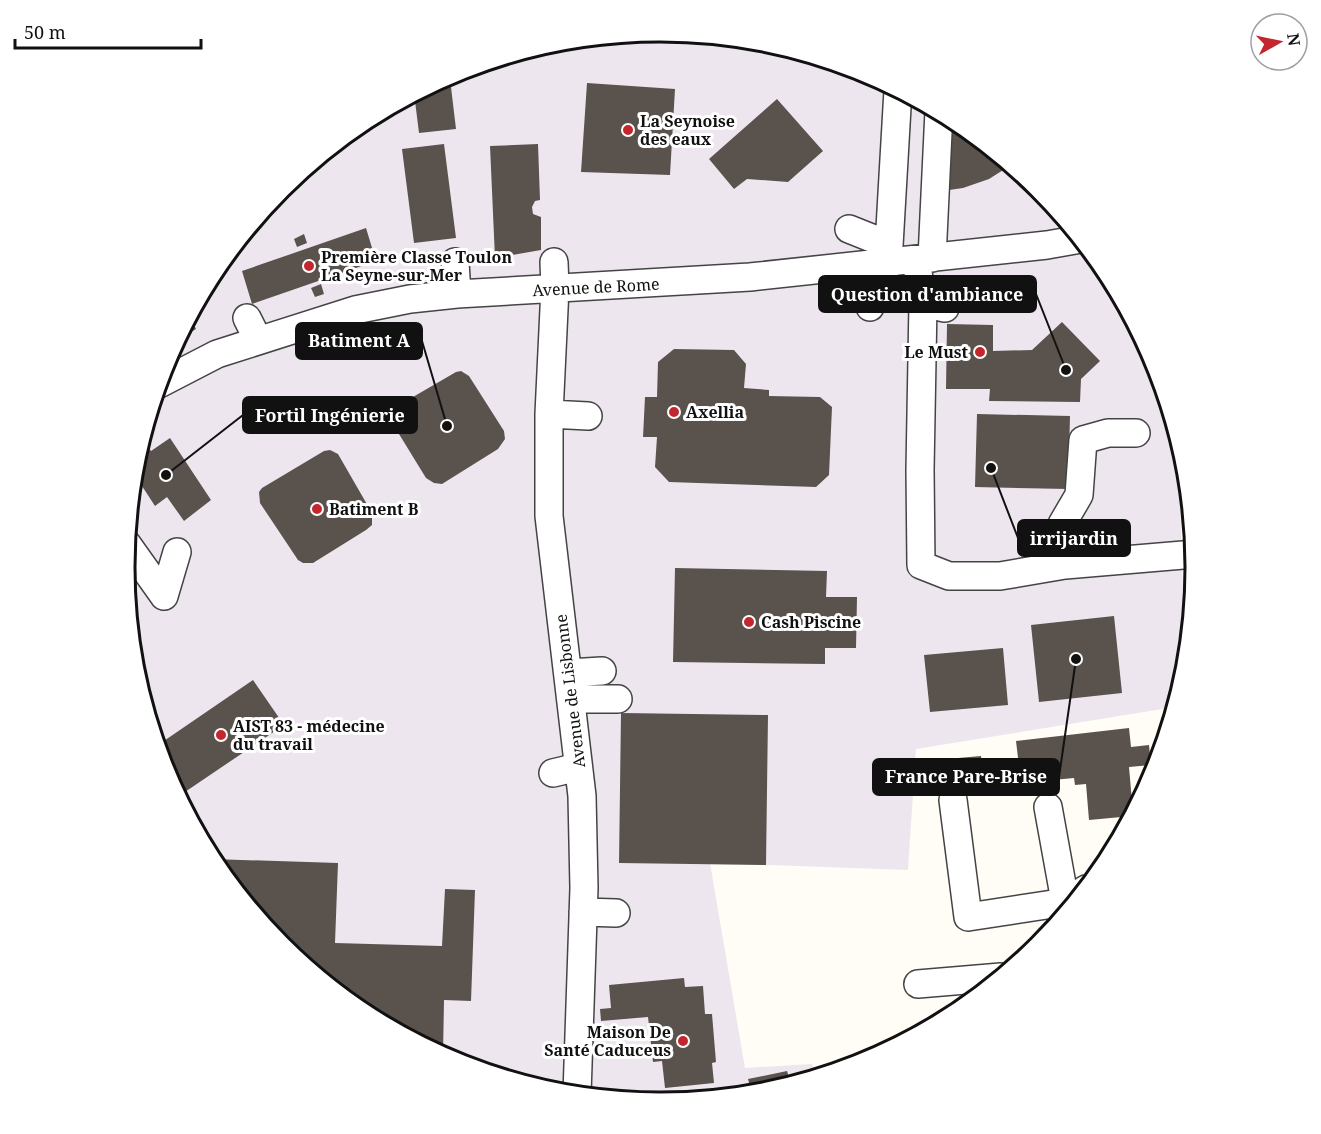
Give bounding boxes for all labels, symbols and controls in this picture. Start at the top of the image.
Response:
scale bar [15,12,201,50]
north arrow [1249,12,1309,72]
text: 50 m [24,20,66,44]
text: N [1282,32,1306,48]
place label: La Seynoise des eaux [640,110,735,150]
marker: La Seynoise des eaux [621,123,635,137]
place label: Première Classe Toulon La Seyne-sur-Mer [321,246,512,286]
marker: Première Classe Toulon La Seyne-sur-Mer [302,259,316,273]
street label: Avenue de Rome [532,273,660,301]
callout: Question d'ambiance [819,276,1036,312]
text: Question d'ambiance [831,282,1023,306]
callout: Batiment A [296,323,422,359]
text: Batiment A [308,328,410,352]
place label: Le Must [904,341,969,363]
marker: Le Must [973,345,987,359]
callout: Fortil Ingénierie [243,397,417,433]
place label: Axellia [686,401,744,423]
text: Fortil Ingénierie [255,403,405,427]
marker: Axellia [667,405,681,419]
place label: Batiment B [329,498,419,520]
marker: Batiment B [310,502,324,516]
callout: irrijardin [1018,520,1130,556]
text: irrijardin [1030,526,1118,550]
place label: Cash Piscine [761,611,861,633]
street label: Avenue de Lisbonne [550,613,590,769]
marker: Cash Piscine [742,615,756,629]
place label: AIST 83 - médecine du travail [233,715,385,755]
marker: AIST 83 - médecine du travail [214,728,228,742]
callout: France Pare-Brise [873,759,1059,795]
text: France Pare-Brise [885,764,1047,788]
place label: Maison De Santé Caduceus [544,1021,671,1061]
marker: Maison De Santé Caduceus [676,1034,690,1048]

